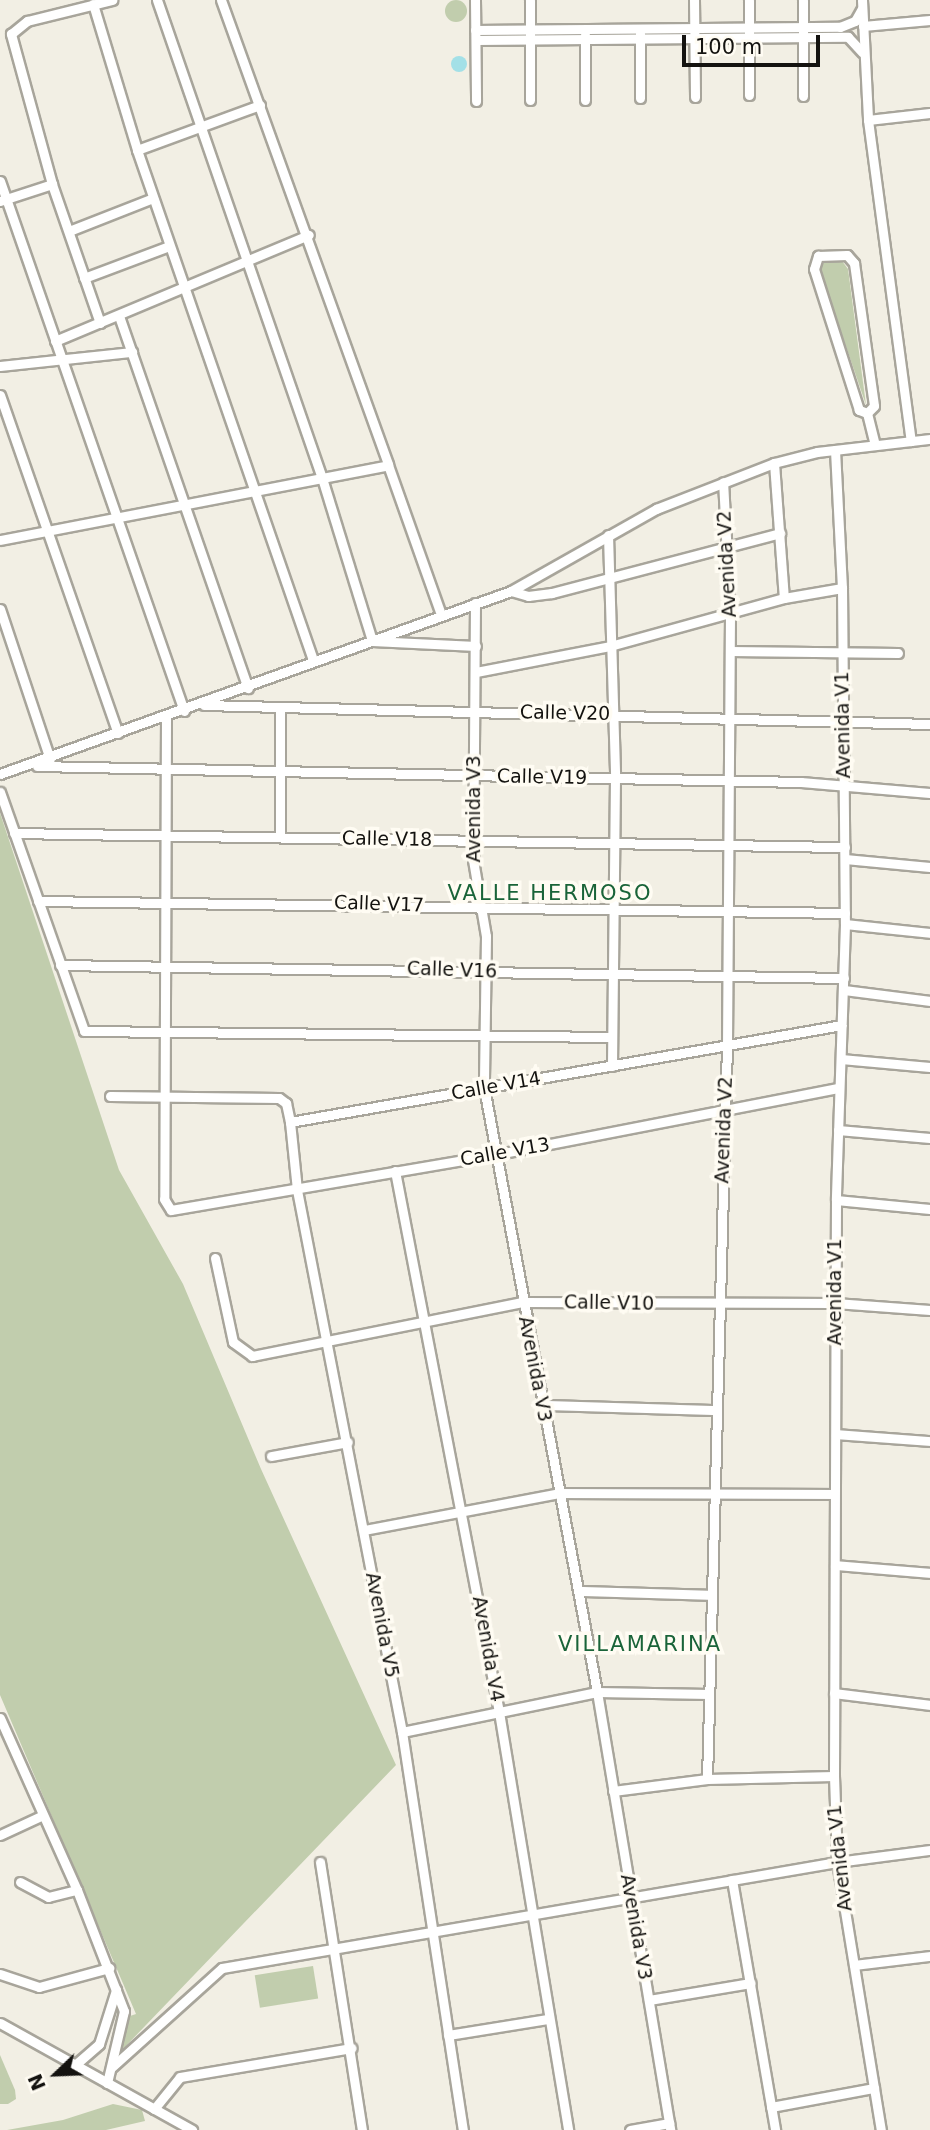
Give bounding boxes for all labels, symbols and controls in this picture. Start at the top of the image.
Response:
scale bar [685,21,823,65]
text: 100 m [695,35,762,59]
street label: Avenida V2 [713,510,741,618]
street label: Avenida V1 [831,671,855,779]
street label: Calle V20 [520,701,610,725]
street label: Avenida V3 [463,756,485,862]
street label: Calle V19 [497,765,587,789]
street label: Calle V18 [342,827,432,851]
district label: VALLE HERMOSO [449,880,651,906]
street label: Calle V17 [333,891,425,917]
street label: Calle V16 [406,957,498,983]
street label: Calle V14 [450,1067,542,1105]
street label: Avenida V2 [711,1076,737,1184]
street label: Calle V13 [459,1133,551,1171]
street label: Avenida V1 [824,1239,846,1345]
street label: Calle V10 [564,1291,654,1315]
street label: Avenida V3 [514,1314,556,1424]
street label: Avenida V5 [361,1570,403,1680]
street label: Avenida V4 [467,1594,509,1704]
district label: VILLAMARINA [559,1631,721,1657]
street label: Avenida V1 [823,1804,857,1912]
street label: Avenida V3 [615,1872,657,1982]
north arrow [21,2039,91,2109]
text: N [23,2071,50,2094]

